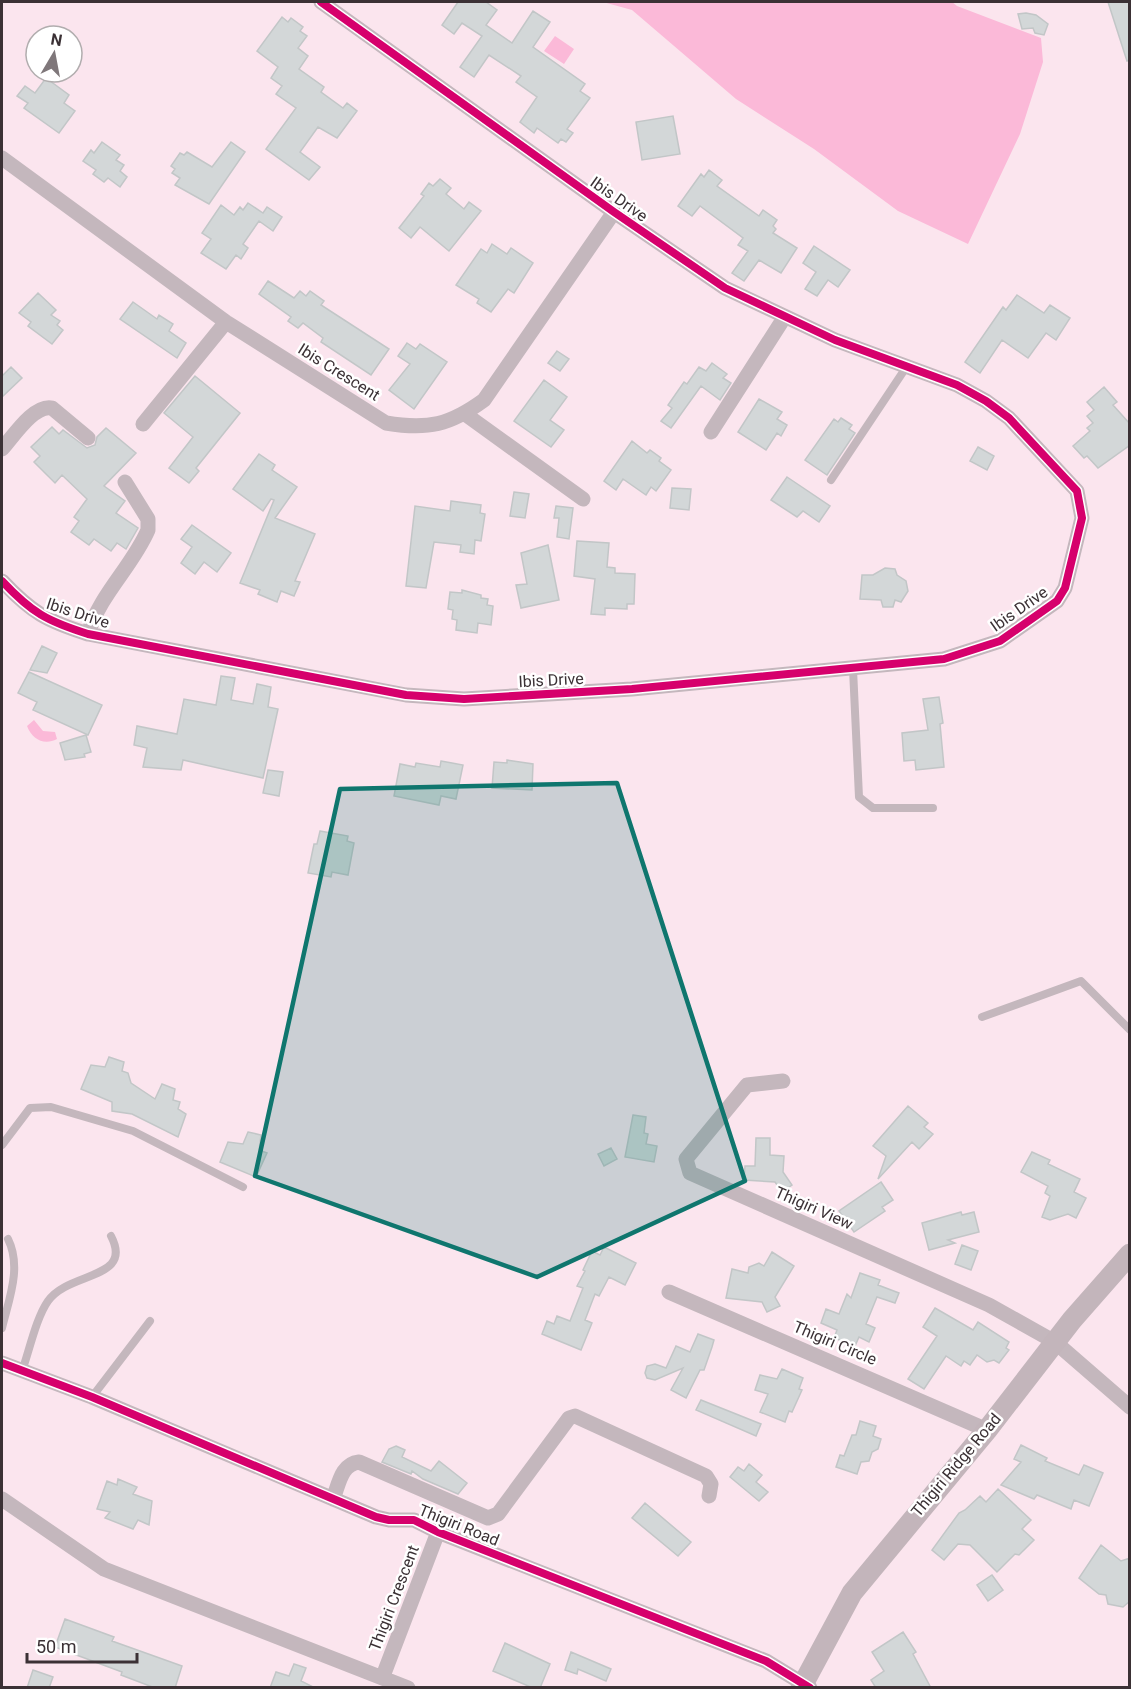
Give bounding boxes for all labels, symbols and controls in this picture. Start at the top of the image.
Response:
north arrow [24,24,84,84]
text: N [49,29,64,50]
street label: Ibis Drive [587,172,651,226]
street label: Ibis Crescent [295,339,383,405]
street label: Ibis Drive [987,582,1051,636]
street label: Ibis Drive [44,594,112,632]
street label: Ibis Drive [518,669,584,691]
street label: Thigiri View [772,1182,856,1234]
street label: Thigiri Circle [790,1317,880,1369]
street label: Thigiri Ridge Road [907,1409,1005,1521]
street label: Thigiri Road [416,1500,502,1550]
street label: Thigiri Crescent [365,1542,423,1654]
scale bar [27,1626,136,1664]
text: 50 m [36,1636,76,1657]

